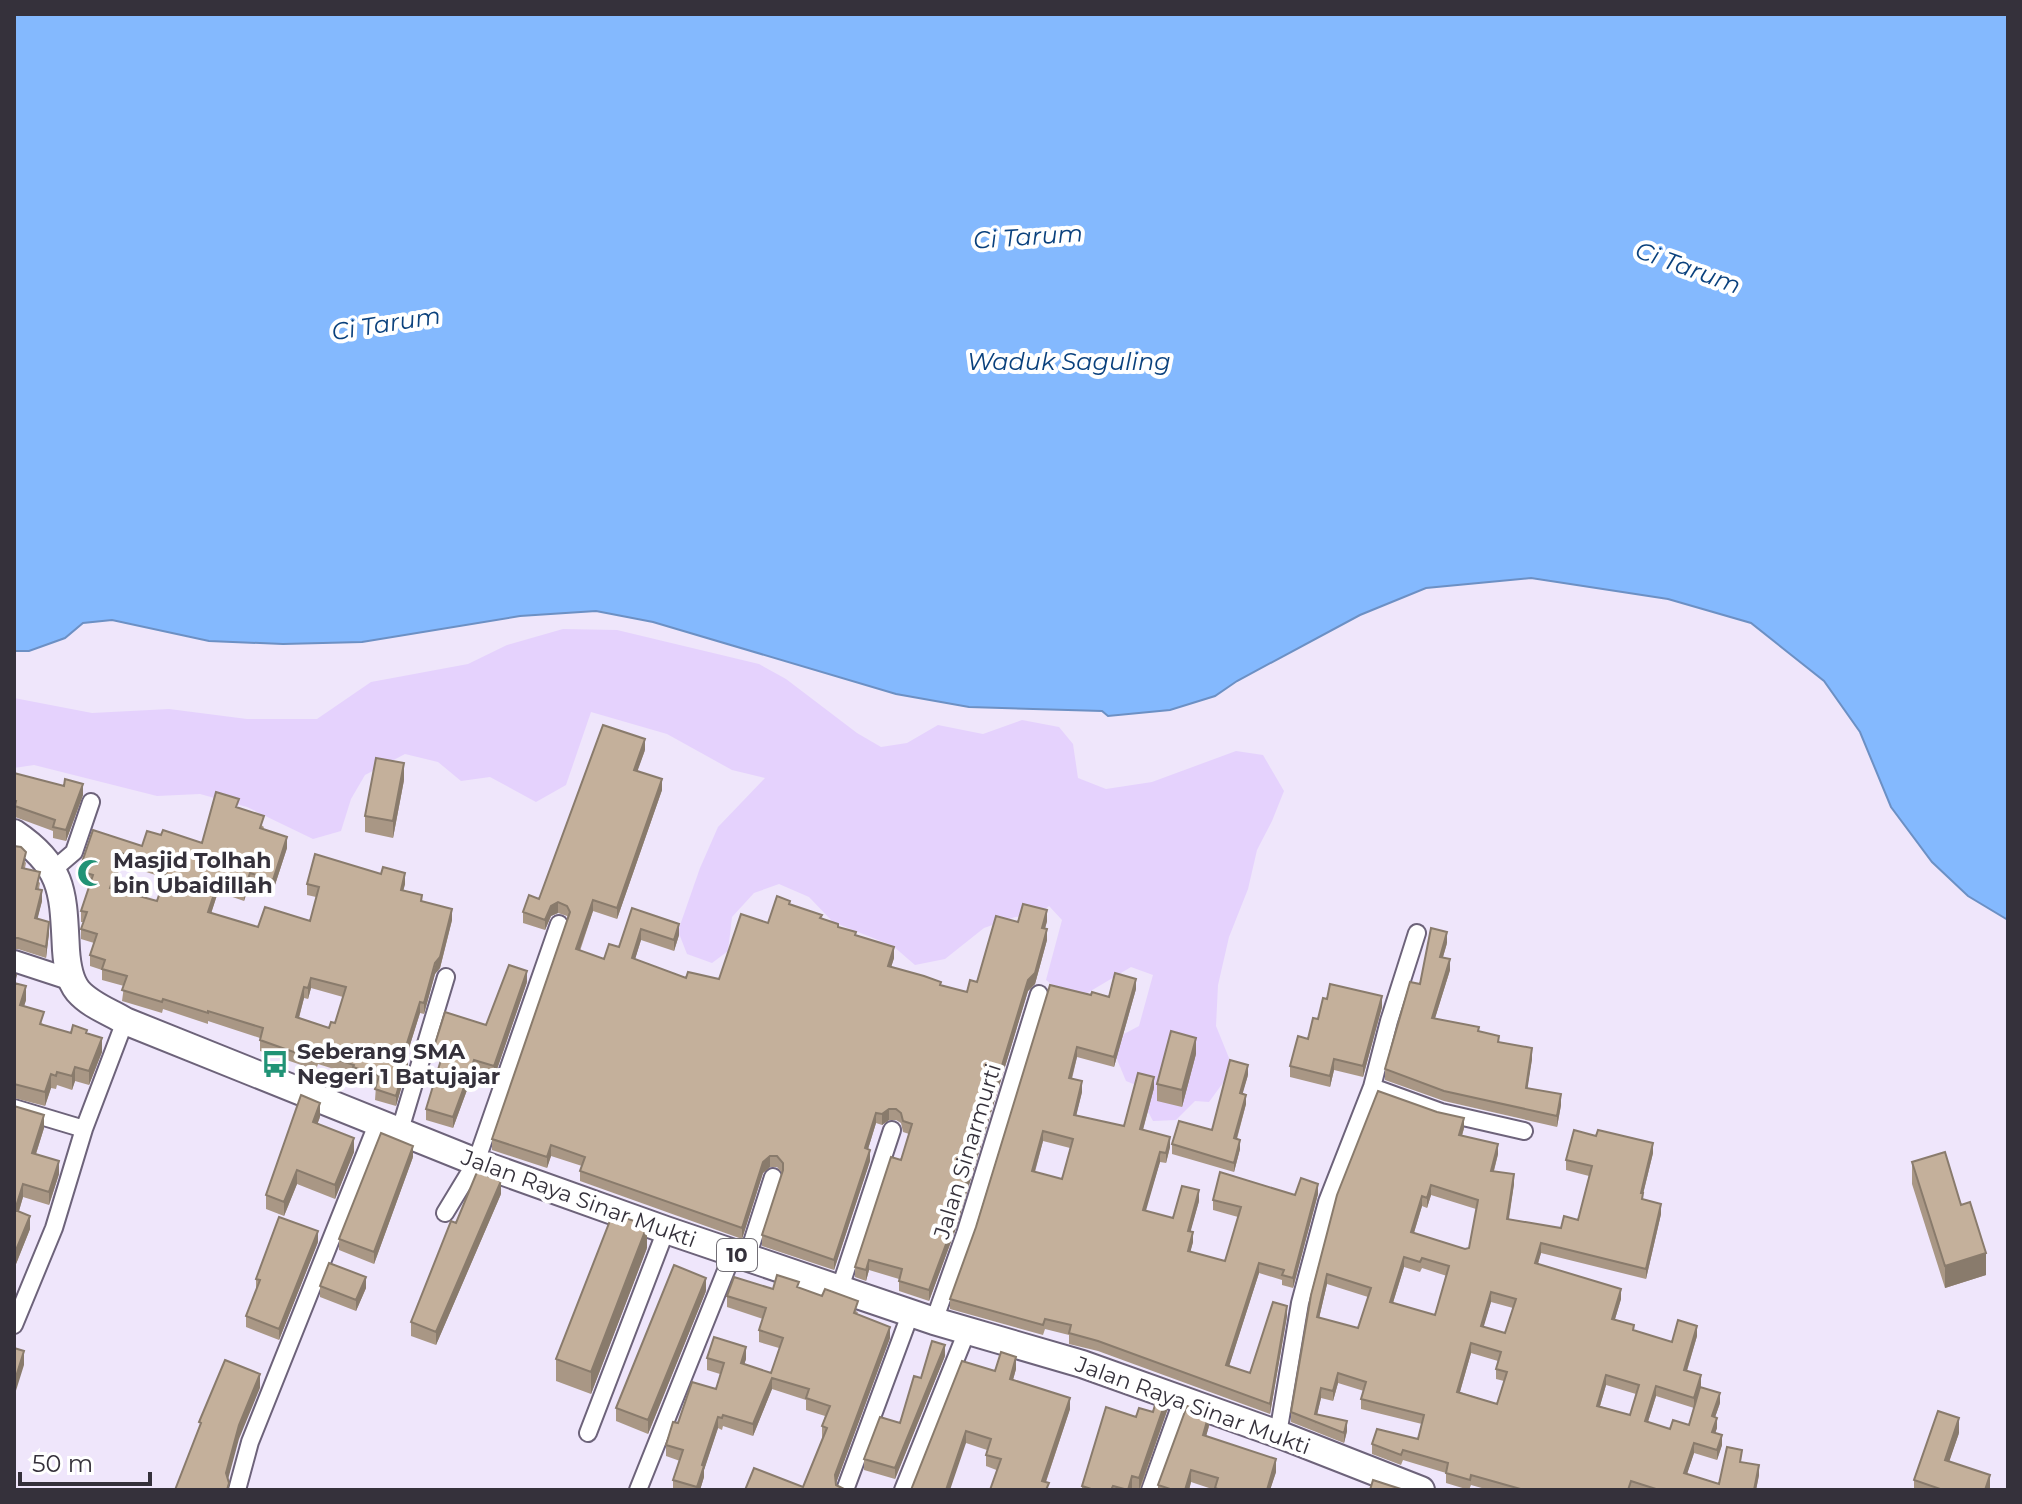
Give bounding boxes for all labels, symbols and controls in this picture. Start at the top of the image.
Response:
water label: Ci Tarum [972,218,1084,255]
water label: Ci Tarum [1632,235,1745,300]
water label: Ci Tarum [329,301,442,346]
water label: Waduk Saguling [967,347,1171,376]
place label: Masjid Tolhah bin Ubaidillah [113,847,273,899]
mosque icon: Masjid Tolhah bin Ubaidillah [76,858,106,888]
place label: Seberang SMA Negeri 1 Batujajar [297,1038,500,1090]
bus stop icon: Seberang SMA Negeri 1 Batujajar [260,1049,290,1079]
street label: Jalan Sinarmurti [928,1060,1007,1243]
street label: Jalan Raya Sinar Mukti [457,1143,700,1254]
road number: 10 [717,1239,757,1271]
street label: Jalan Raya Sinar Mukti [1071,1350,1314,1461]
scale bar [20,1436,150,1486]
text: 50 m [32,1449,93,1478]

